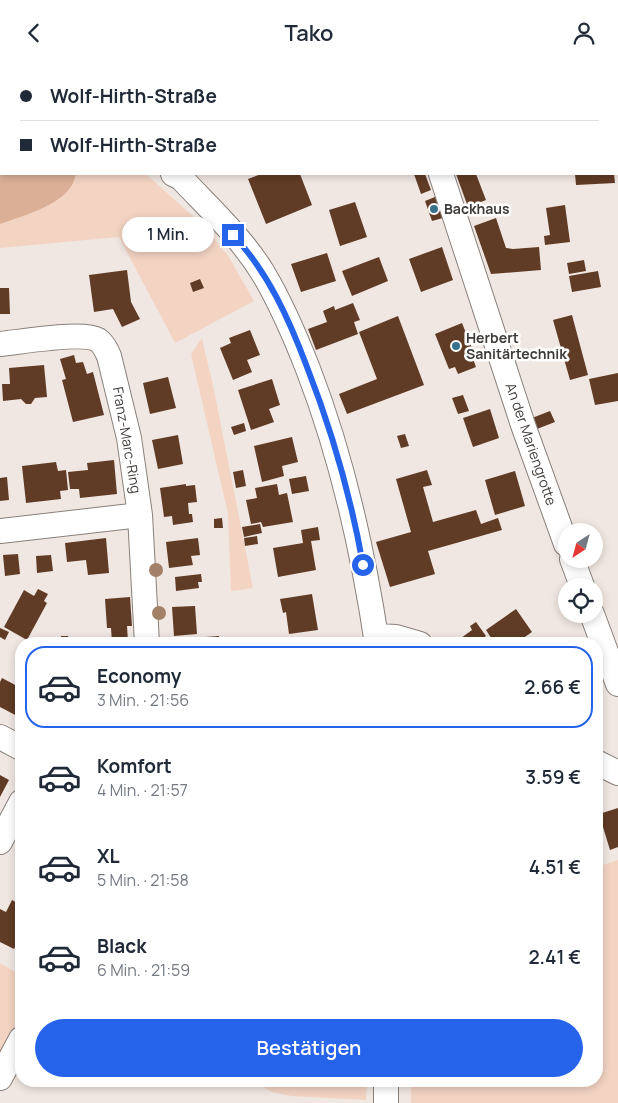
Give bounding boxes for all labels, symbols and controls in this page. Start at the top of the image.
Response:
text: Tako [285,18,333,48]
icon: back [20,19,48,47]
icon: person [570,19,598,47]
text: Wolf-Hirth-Straße [50,83,217,109]
text: Wolf-Hirth-Straße [50,132,217,158]
place label: Backhaus [444,199,510,218]
marker: Backhaus [428,203,440,215]
callout: 1 Min. [123,217,216,253]
text: 1 Min. [147,223,189,245]
route end [222,224,244,246]
place label: Herbert Sanitärtechnik [466,328,567,363]
marker: Herbert Sanitärtechnik [450,340,462,352]
street label: An der Mariengrotte [502,380,561,508]
street label: Franz-Marc-Ring [109,385,146,495]
north arrow [558,523,602,567]
map controls [558,523,603,623]
route start [352,554,374,576]
button: locate [558,578,603,623]
text: Economy [97,663,181,689]
icon: car [37,665,82,710]
text: 2.66 € [524,674,581,700]
text: 3 Min. · 21:56 [97,689,189,711]
text: Komfort [97,753,172,779]
icon: car [37,755,82,800]
text: 3.59 € [525,764,581,790]
text: 4 Min. · 21:57 [97,779,188,801]
text: XL [97,843,120,869]
icon: car [37,845,82,890]
text: 4.51 € [529,854,581,880]
text: 5 Min. · 21:58 [97,869,189,891]
text: Black [97,933,146,959]
icon: car [37,935,82,980]
text: 2.41 € [528,944,581,970]
text: 6 Min. · 21:59 [97,959,190,981]
button: Bestätigen [35,1019,583,1077]

